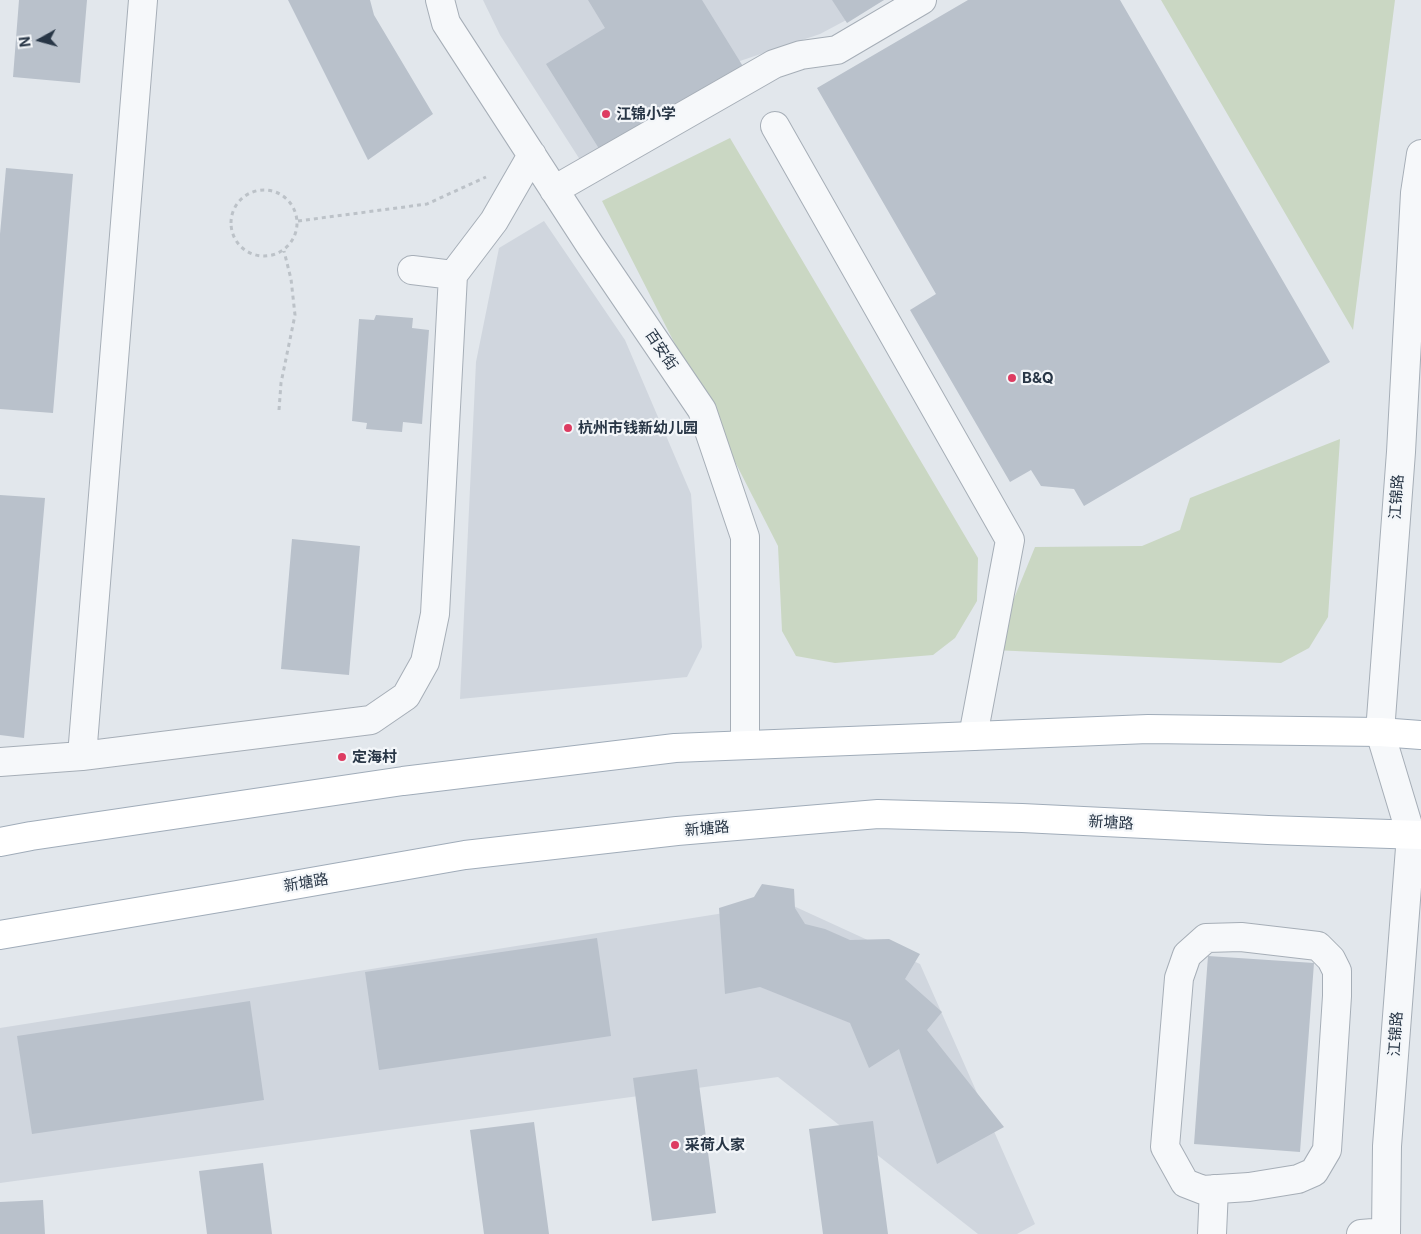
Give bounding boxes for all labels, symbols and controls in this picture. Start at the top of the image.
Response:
north arrow [15,15,65,65]
text: N [16,36,34,48]
place label: 江锦小学 [616,105,676,123]
marker: 江锦小学 [600,108,612,120]
street label: 百安街 [641,326,681,374]
place label: B&Q [1022,369,1054,387]
marker: B&Q [1006,372,1018,384]
place label: 杭州市钱新幼儿园 [578,419,698,437]
marker: 杭州市钱新幼儿园 [562,422,574,434]
street label: 江锦路 [1386,474,1408,520]
place label: 定海村 [352,748,397,766]
marker: 定海村 [336,751,348,763]
street label: 新塘路 [1088,813,1134,833]
street label: 新塘路 [684,818,730,840]
street label: 新塘路 [282,870,330,896]
street label: 江锦路 [1385,1011,1407,1057]
place label: 采荷人家 [685,1136,745,1154]
marker: 采荷人家 [669,1139,681,1151]

